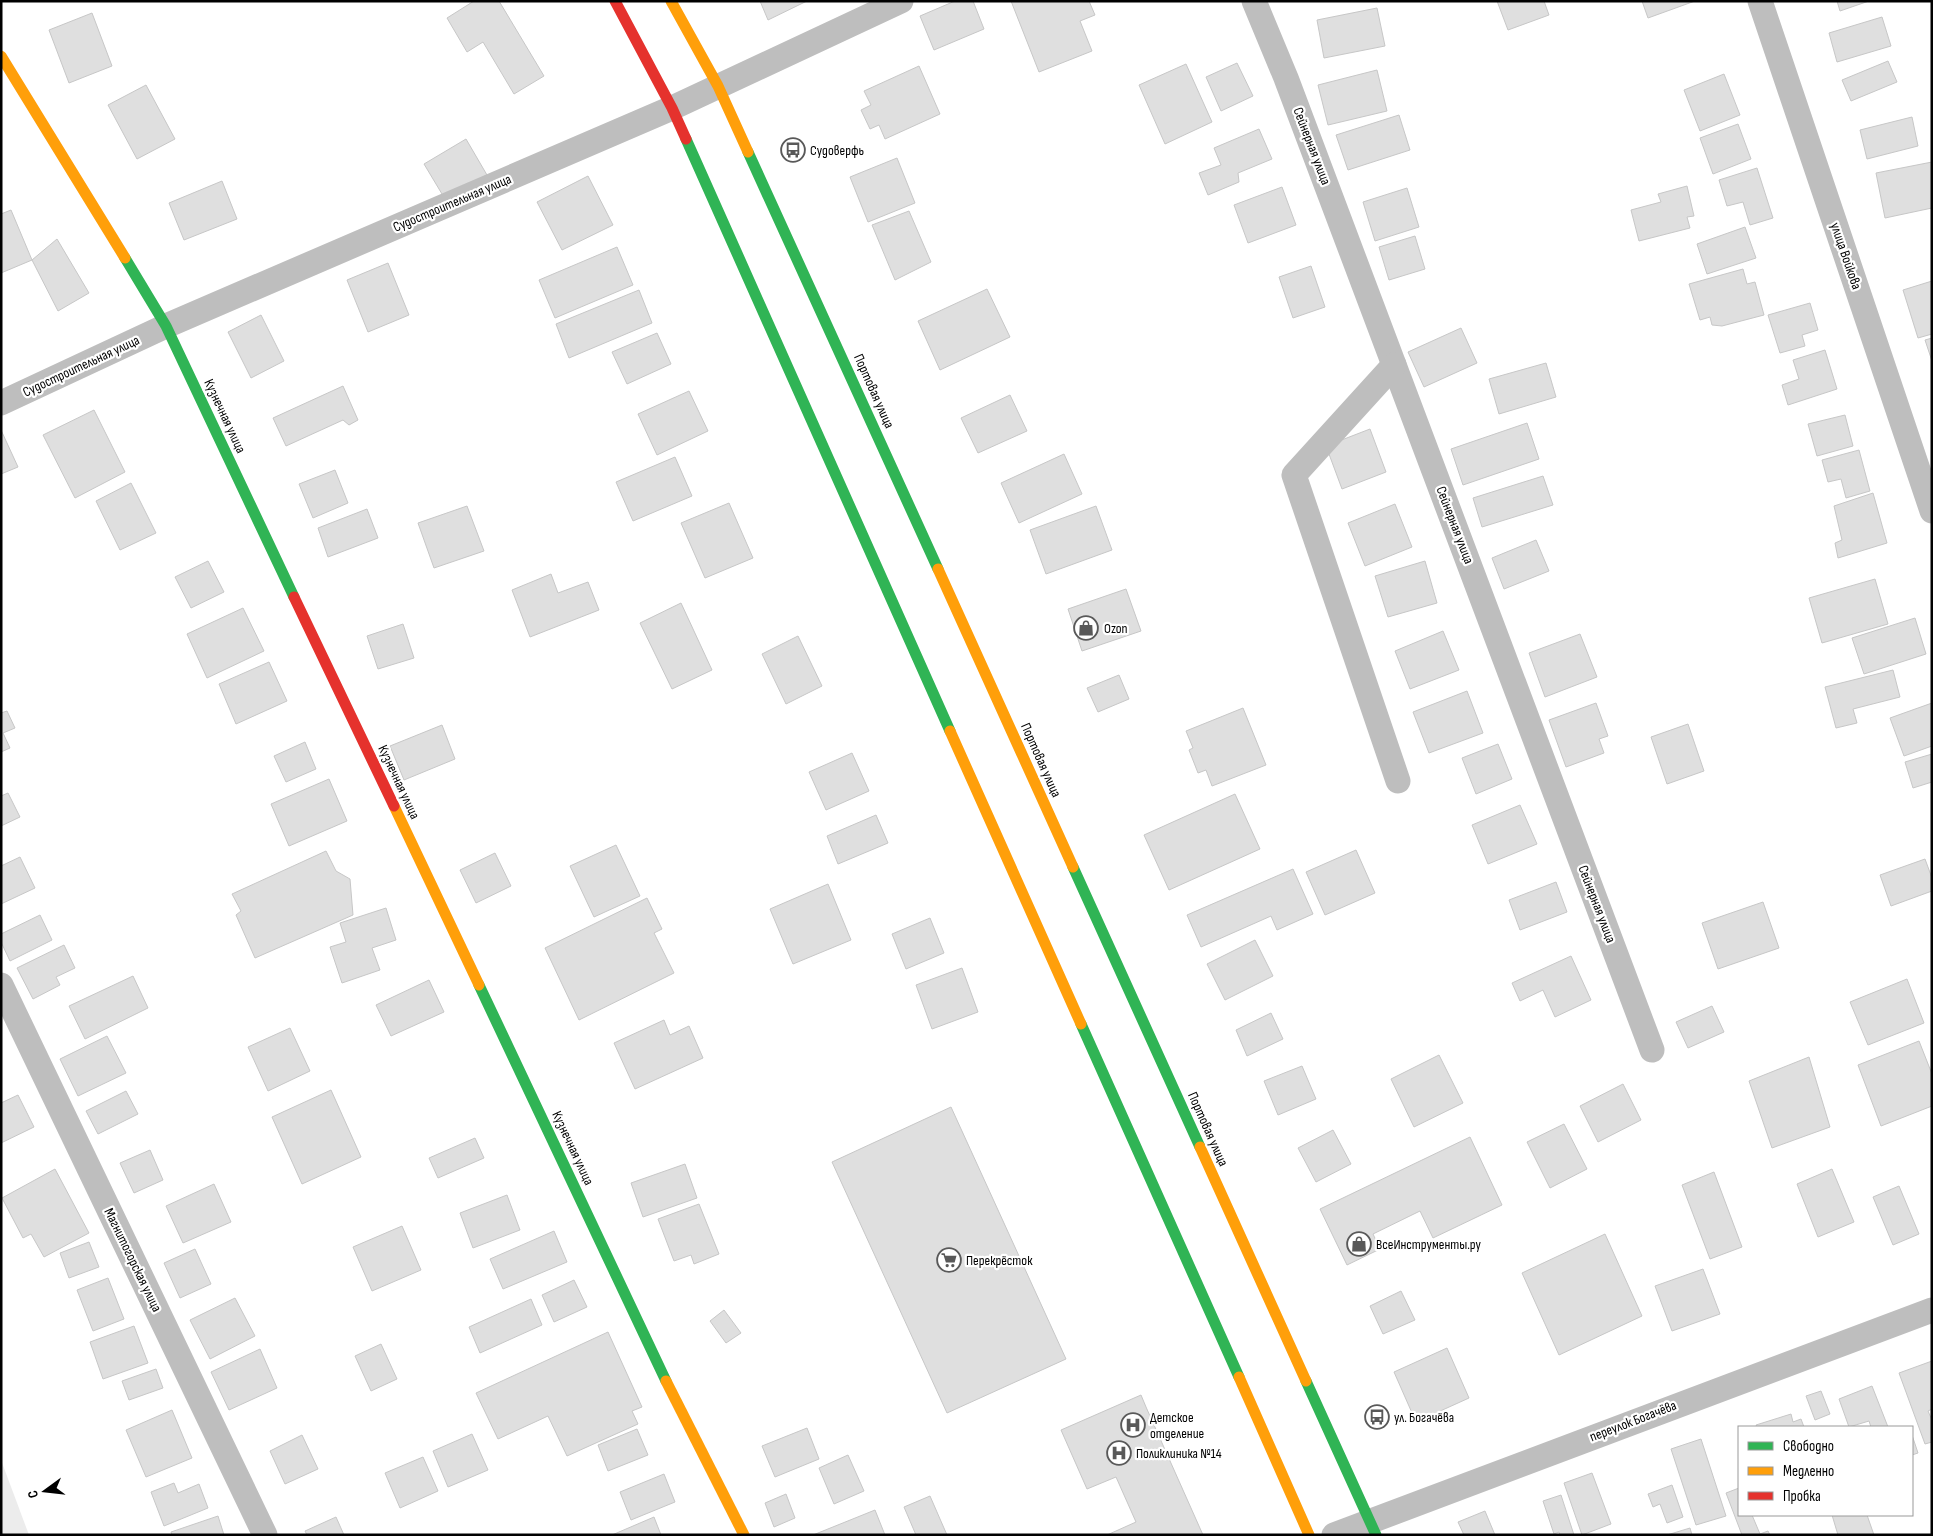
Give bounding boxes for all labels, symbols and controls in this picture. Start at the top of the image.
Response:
street label: Сейнерная улица [1289,105,1335,187]
bus stop icon: Судоверфь [780,137,806,163]
place label: Судоверфь [810,142,864,159]
street label: Судостроительная улица [390,170,514,236]
street label: улица Войкова [1827,220,1865,292]
street label: Судостроительная улица [20,331,142,401]
street label: Портовая улица [850,351,898,431]
street label: Кузнечная улица [200,376,250,456]
street label: Сейнерная улица [1432,484,1478,566]
shop icon: Ozon [1073,615,1099,641]
place label: Ozon [1104,620,1128,637]
street label: Портовая улица [1017,720,1065,800]
street label: Кузнечная улица [374,742,424,822]
street label: Сейнерная улица [1574,863,1620,945]
street label: Портовая улица [1184,1089,1232,1169]
street label: Кузнечная улица [548,1108,598,1188]
street label: Магнитогорская улица [101,1205,165,1315]
shop icon: ВсеИнструменты.ру [1346,1231,1372,1257]
place label: ВсеИнструменты.ру [1376,1236,1482,1253]
supermarket icon: Перекрёсток [936,1247,962,1273]
place label: Перекрёсток [966,1252,1033,1269]
street label: переулок Богачёва [1587,1397,1679,1445]
bus stop icon: ул. Богачёва [1364,1404,1390,1430]
place label: Детское отделение [1150,1409,1204,1442]
place label: ул. Богачёва [1394,1409,1454,1426]
hospital icon: Детское отделение [1120,1412,1146,1438]
legend [1738,1426,1913,1516]
text: Свободно [1783,1437,1834,1456]
hospital icon: Поликлиника №14 [1106,1440,1132,1466]
place label: Поликлиника №14 [1136,1445,1222,1462]
text: Медленно [1783,1462,1834,1481]
north arrow [20,1466,70,1516]
text: Пробка [1783,1487,1821,1506]
text: С [24,1489,42,1500]

